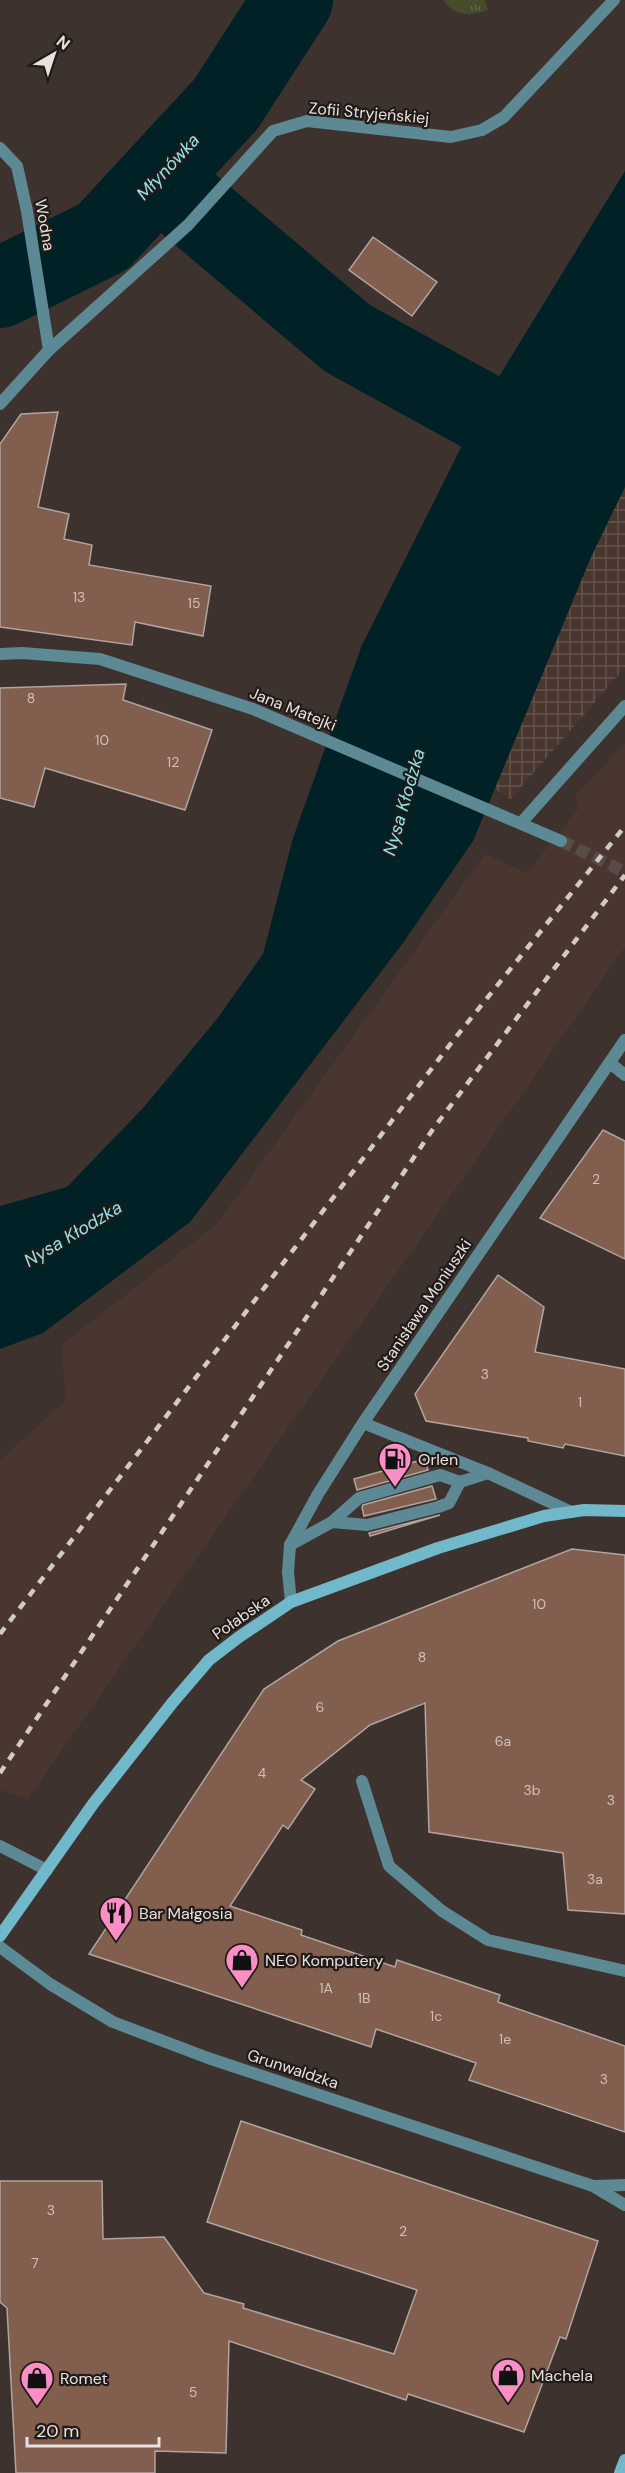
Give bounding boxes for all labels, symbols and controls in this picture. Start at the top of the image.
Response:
north arrow [24,24,84,84]
text: N [52,31,74,55]
street label: Zofii Stryjeńskiej [308,97,430,129]
water label: Młynówka [131,128,205,205]
street label: Wodna [30,198,60,252]
house number: 13 [73,588,85,606]
house number: 15 [188,594,200,612]
street label: Jana Matejki [247,682,339,736]
house number: 8 [27,689,35,707]
house number: 10 [95,731,109,749]
water label: Nysa Kłodzka [377,746,431,858]
house number: 12 [167,753,179,771]
house number: 2 [592,1170,600,1188]
water label: Nysa Kłodzka [20,1195,127,1273]
street label: Stanisława Moniuszki [372,1235,476,1375]
house number: 3 [481,1365,489,1383]
house number: 1 [578,1393,582,1411]
fuel station icon: Orlen [377,1441,413,1488]
place label: Orlen [418,1449,458,1470]
street label: Połabska [208,1590,274,1644]
house number: 10 [532,1595,546,1613]
house number: 8 [418,1648,426,1666]
house number: 6 [316,1698,324,1716]
house number: 6a [495,1732,511,1750]
house number: 4 [258,1764,267,1782]
house number: 3b [523,1781,541,1799]
house number: 3 [607,1791,615,1809]
house number: 3a [587,1870,603,1888]
restaurant icon: Bar Małgosia [98,1895,134,1942]
place label: Bar Małgosia [139,1903,232,1924]
shop icon: NEO Komputery [224,1942,260,1989]
place label: NEO Komputery [265,1950,384,1971]
house number: 1A [319,1979,333,1997]
house number: 1B [358,1989,370,2007]
house number: 1c [430,2007,442,2025]
house number: 1e [499,2030,511,2048]
street label: Grunwaldzka [245,2044,341,2094]
house number: 3 [600,2070,608,2088]
house number: 3 [47,2201,55,2219]
house number: 2 [399,2222,407,2240]
house number: 7 [31,2254,39,2272]
shop icon: Machela [490,2357,526,2404]
shop icon: Romet [19,2360,55,2407]
place label: Machela [531,2365,593,2386]
place label: Romet [60,2368,108,2389]
house number: 5 [189,2383,197,2401]
scale bar [27,2410,159,2448]
text: 20 m [36,2419,79,2443]

